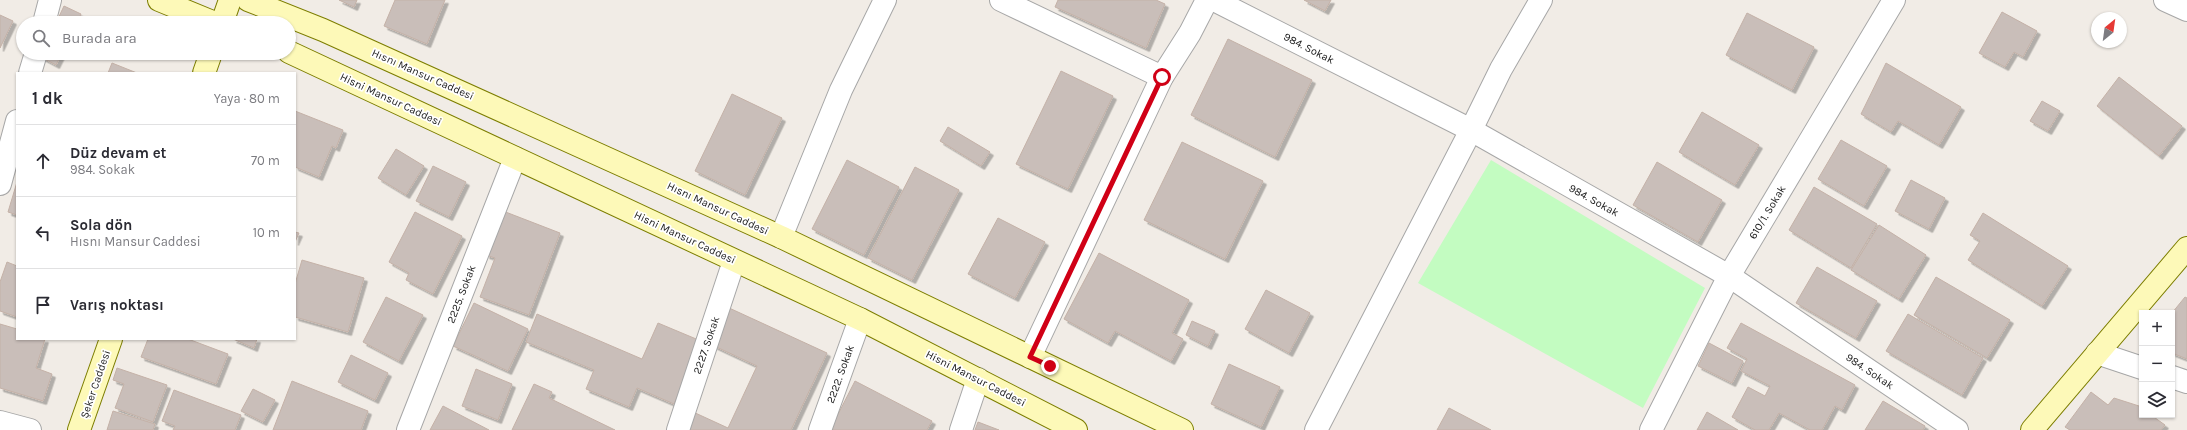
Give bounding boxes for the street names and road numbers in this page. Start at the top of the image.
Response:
street label: 984. Sokak [1281,30,1336,67]
street label: Hısnı Mansur Caddesi [370,46,476,103]
street label: Hisni Mansur Caddesi [338,70,444,129]
street label: Hısnı Mansur Caddesi [665,179,771,238]
street label: 984. Sokak [1567,181,1621,219]
street label: 610/1. Sokak [1746,183,1789,242]
street label: Hisni Mansur Caddesi [632,208,738,267]
street label: 2225. Sokak [444,263,478,325]
street label: 2227. Sokak [691,315,722,376]
street label: 2222. Sokak [824,343,857,405]
street label: Şeker Caddesi [78,348,113,420]
street label: Hisni Mansur Caddesi [924,348,1028,409]
street label: 984. Sokak [1843,351,1896,392]

